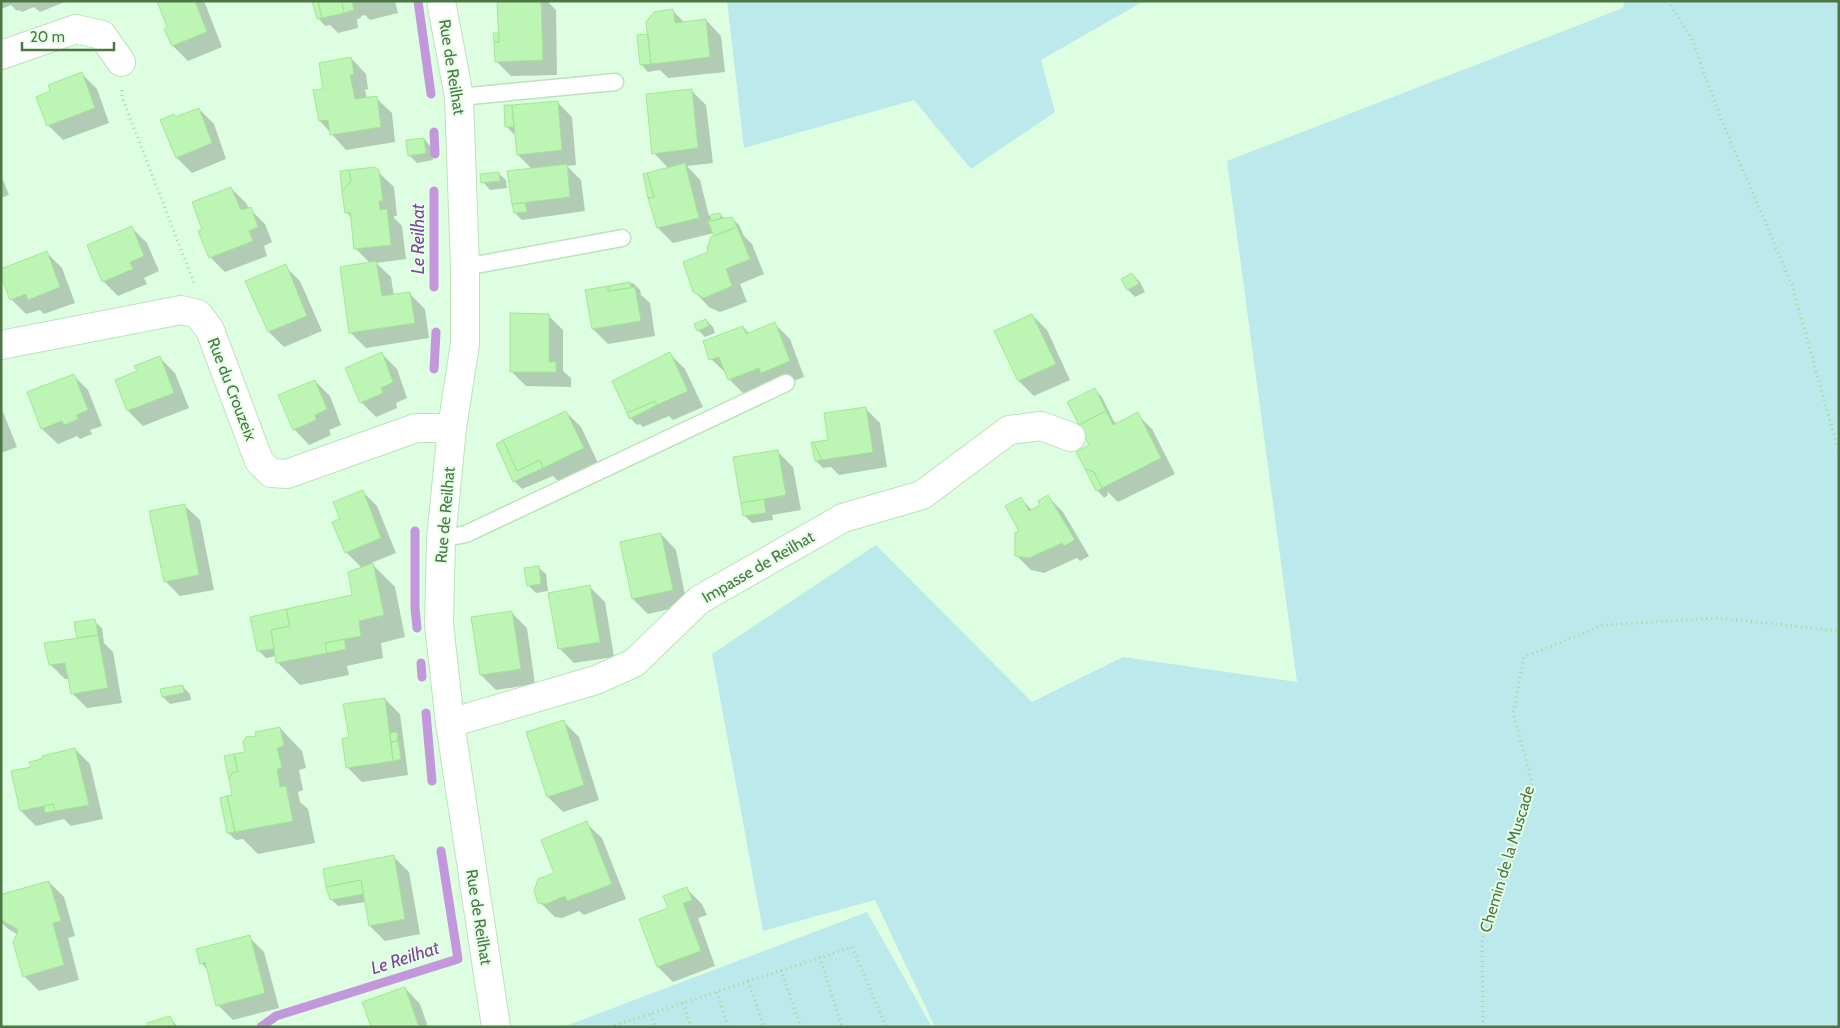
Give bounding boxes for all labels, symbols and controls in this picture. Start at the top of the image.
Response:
street label: Rue de Reilhat [435,18,469,117]
scale bar [22,20,115,52]
text: 20 m [30,28,65,46]
water label: Le Reilhat [407,203,429,274]
street label: Rue du Crouzeix [204,335,261,444]
street label: Rue de Reilhat [431,465,459,564]
street label: Impasse de Reilhat [698,527,818,607]
street label: Chemin de la Muscade [1476,783,1538,935]
street label: Rue de Reilhat [462,868,496,967]
water label: Le Reilhat [368,936,442,979]

